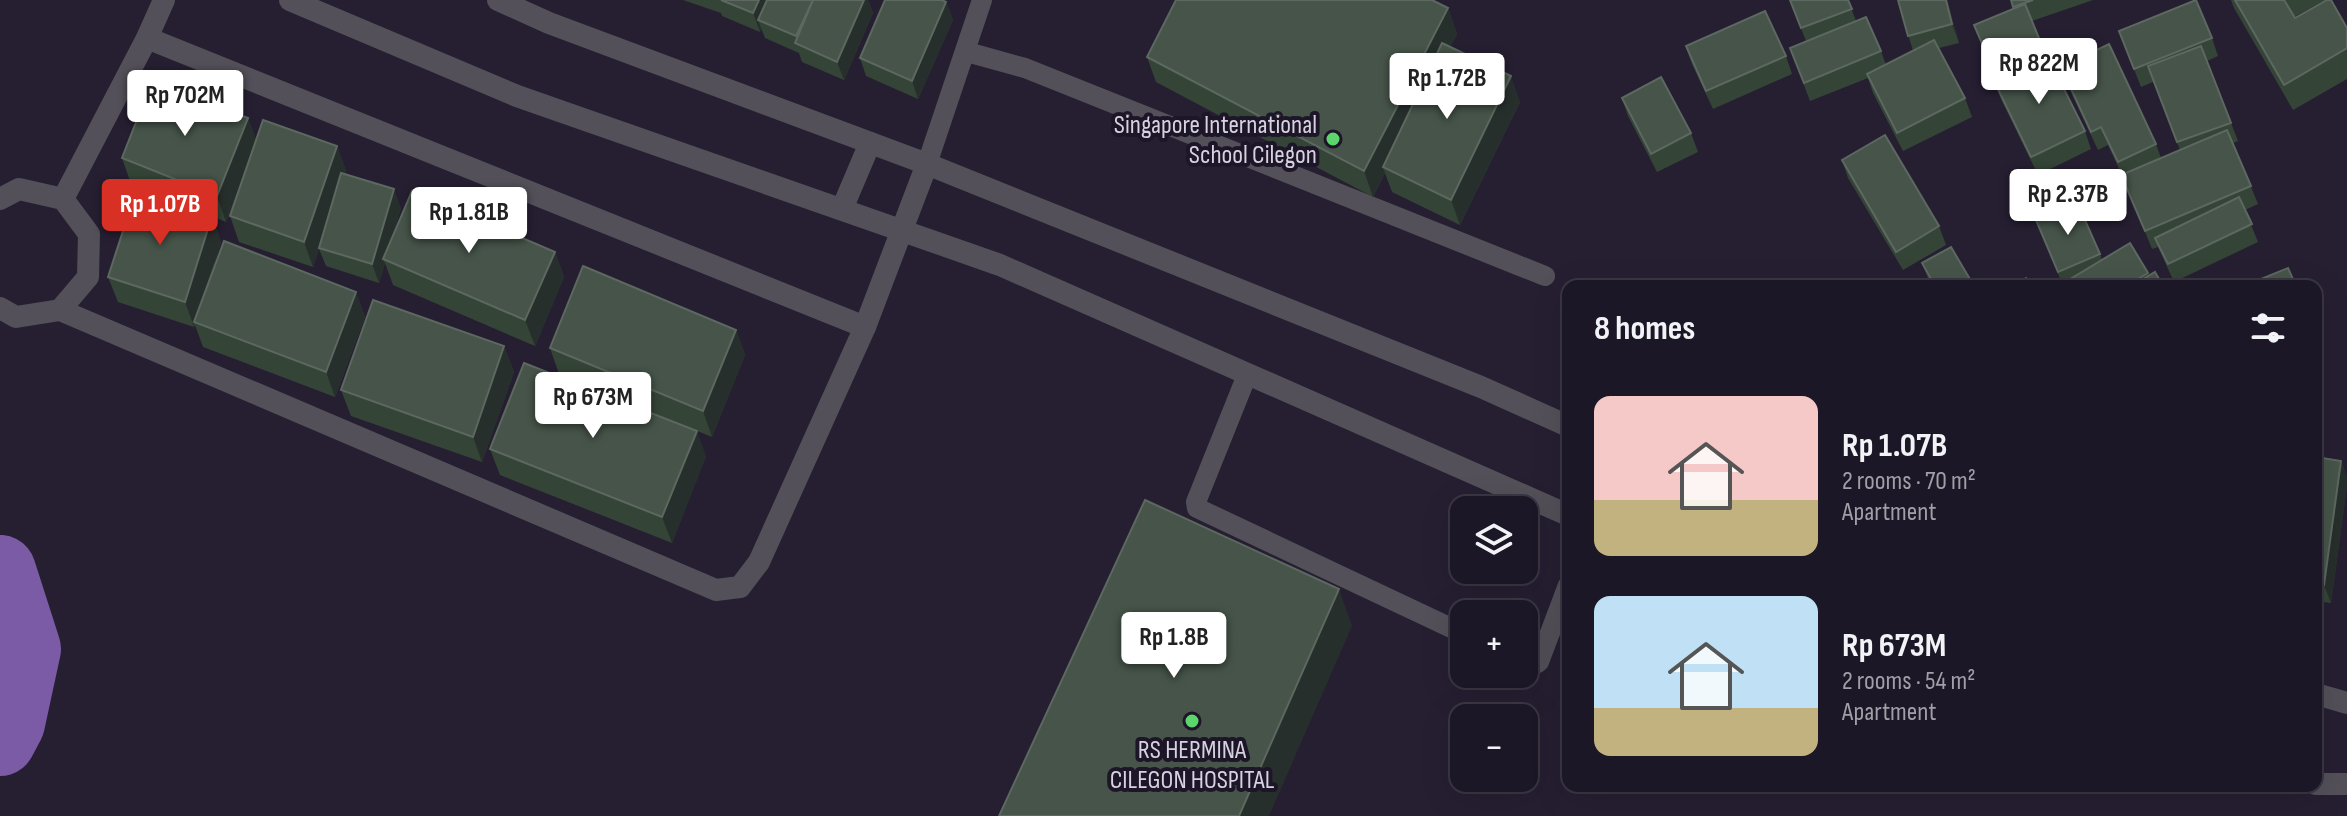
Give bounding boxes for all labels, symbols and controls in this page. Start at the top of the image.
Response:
pin: Rp 822M [1965,38,2113,106]
text: Rp 822M [1999,48,2079,79]
pin: Rp 1.72B [1364,53,1530,121]
text: Rp 1.72B [1408,63,1486,94]
pin: Rp 702M [111,70,259,138]
text: Rp 702M [145,80,225,111]
place label: Singapore International School Cilegon [1114,110,1317,171]
marker: Singapore International School Cilegon [1324,130,1342,148]
pin: Rp 2.37B [1985,169,2151,237]
pin: Rp 1.07B [77,179,243,247]
text: Rp 2.37B [2028,179,2108,210]
pin: Rp 1.81B [386,187,552,255]
text: Rp 1.07B [120,189,200,220]
text: Rp 1.81B [429,197,509,228]
icon: filters [2246,306,2290,350]
text: 8 homes [1594,308,1695,349]
pin: Rp 673M [519,372,667,440]
text: Rp 673M [553,382,633,413]
text: Rp 1.07B [1842,425,1947,466]
icon: home [1658,428,1754,524]
text: 2 rooms · 70 m² [1842,466,1976,497]
map controls [1450,496,1538,792]
button: layers [1450,496,1538,584]
text: Apartment [1842,497,1936,528]
button: + [1450,600,1538,688]
pin: Rp 1.8B [1100,612,1248,680]
text: Rp 1.8B [1139,622,1209,653]
text: Rp 673M [1842,625,1946,666]
icon: home [1658,628,1754,724]
text: 2 rooms · 54 m² [1842,666,1975,697]
text: Apartment [1842,697,1936,728]
button: − [1450,704,1538,792]
marker: RS HERMINA CILEGON HOSPITAL [1183,712,1201,730]
place label: RS HERMINA CILEGON HOSPITAL [1110,735,1275,796]

